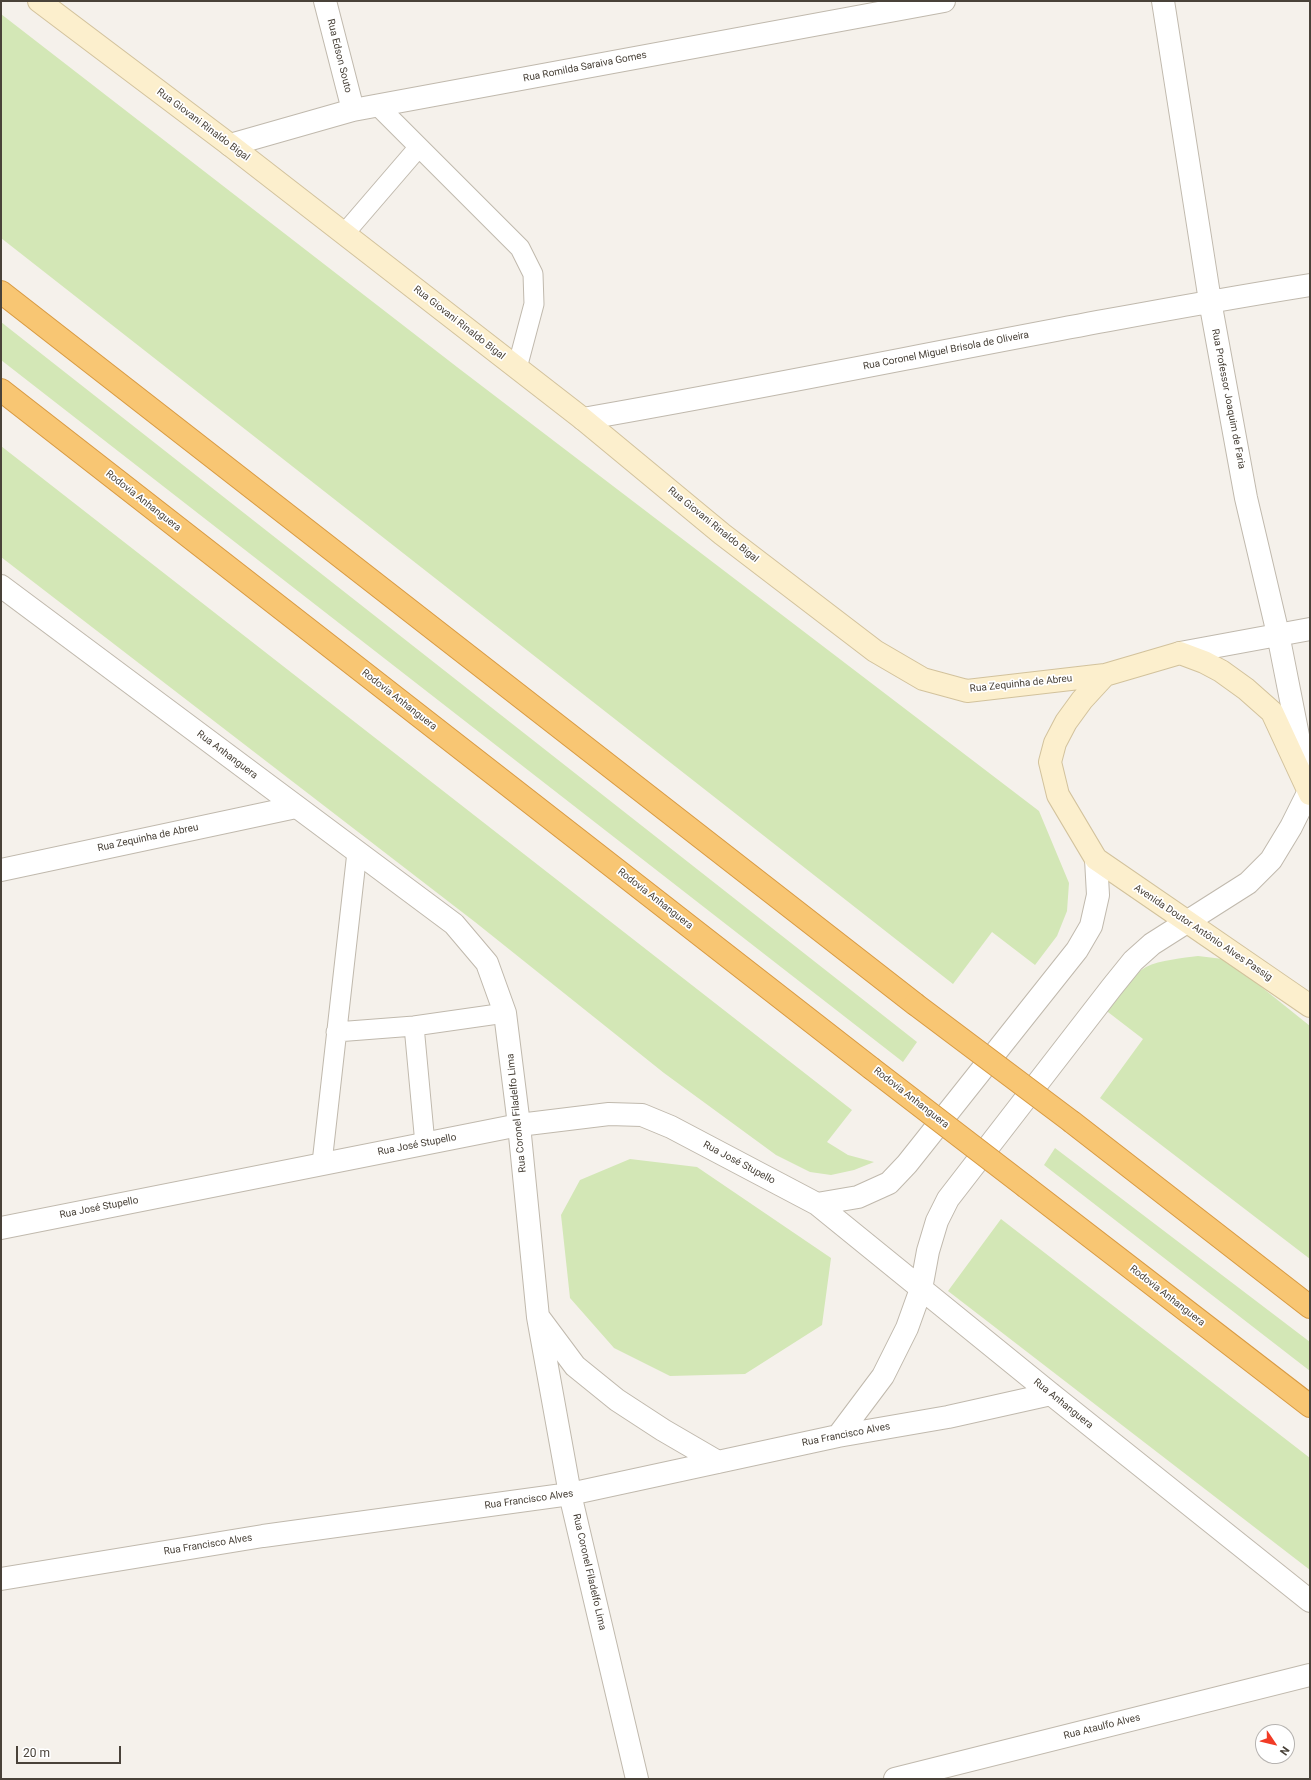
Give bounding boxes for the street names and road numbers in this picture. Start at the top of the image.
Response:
street label: Rua Edson Souto [324,18,354,94]
street label: Rua Romilda Saraiva Gomes [522,49,648,85]
street label: Rua Giovani Rinaldo Bigal [154,86,252,164]
street label: Rua Giovani Rinaldo Bigal [411,283,507,363]
street label: Rua Professor Joaquim de Faria [1209,328,1247,470]
street label: Rua Coronel Miguel Brisola de Oliveira [862,329,1030,373]
street label: Rodovia Anhanguera [103,468,183,534]
street label: Rua Giovani Rinaldo Bigal [665,485,761,565]
street label: Rodovia Anhanguera [359,667,439,733]
street label: Rua Zequinha de Abreu [969,673,1073,695]
street label: Rua Anhanguera [194,728,260,782]
street label: Rua Zequinha de Abreu [96,821,200,855]
street label: Rodovia Anhanguera [615,866,695,932]
street label: Avenida Doutor Antônio Alves Passig [1132,882,1274,984]
street label: Rua Coronel Filadelfo Lima [505,1053,529,1173]
street label: Rodovia Anhanguera [871,1065,951,1131]
street label: Rua José Stupello [377,1131,457,1159]
street label: Rua José Stupello [701,1139,777,1187]
street label: Rua José Stupello [59,1194,139,1222]
street label: Rodovia Anhanguera [1127,1263,1207,1329]
street label: Rua Anhanguera [1031,1376,1095,1432]
street label: Rua Francisco Alves [801,1421,891,1449]
street label: Rua Francisco Alves [484,1488,574,1512]
street label: Rua Coronel Filadelfo Lima [570,1512,608,1632]
street label: Rua Francisco Alves [163,1532,253,1558]
street label: Rua Ataulfo Alves [1062,1712,1142,1742]

